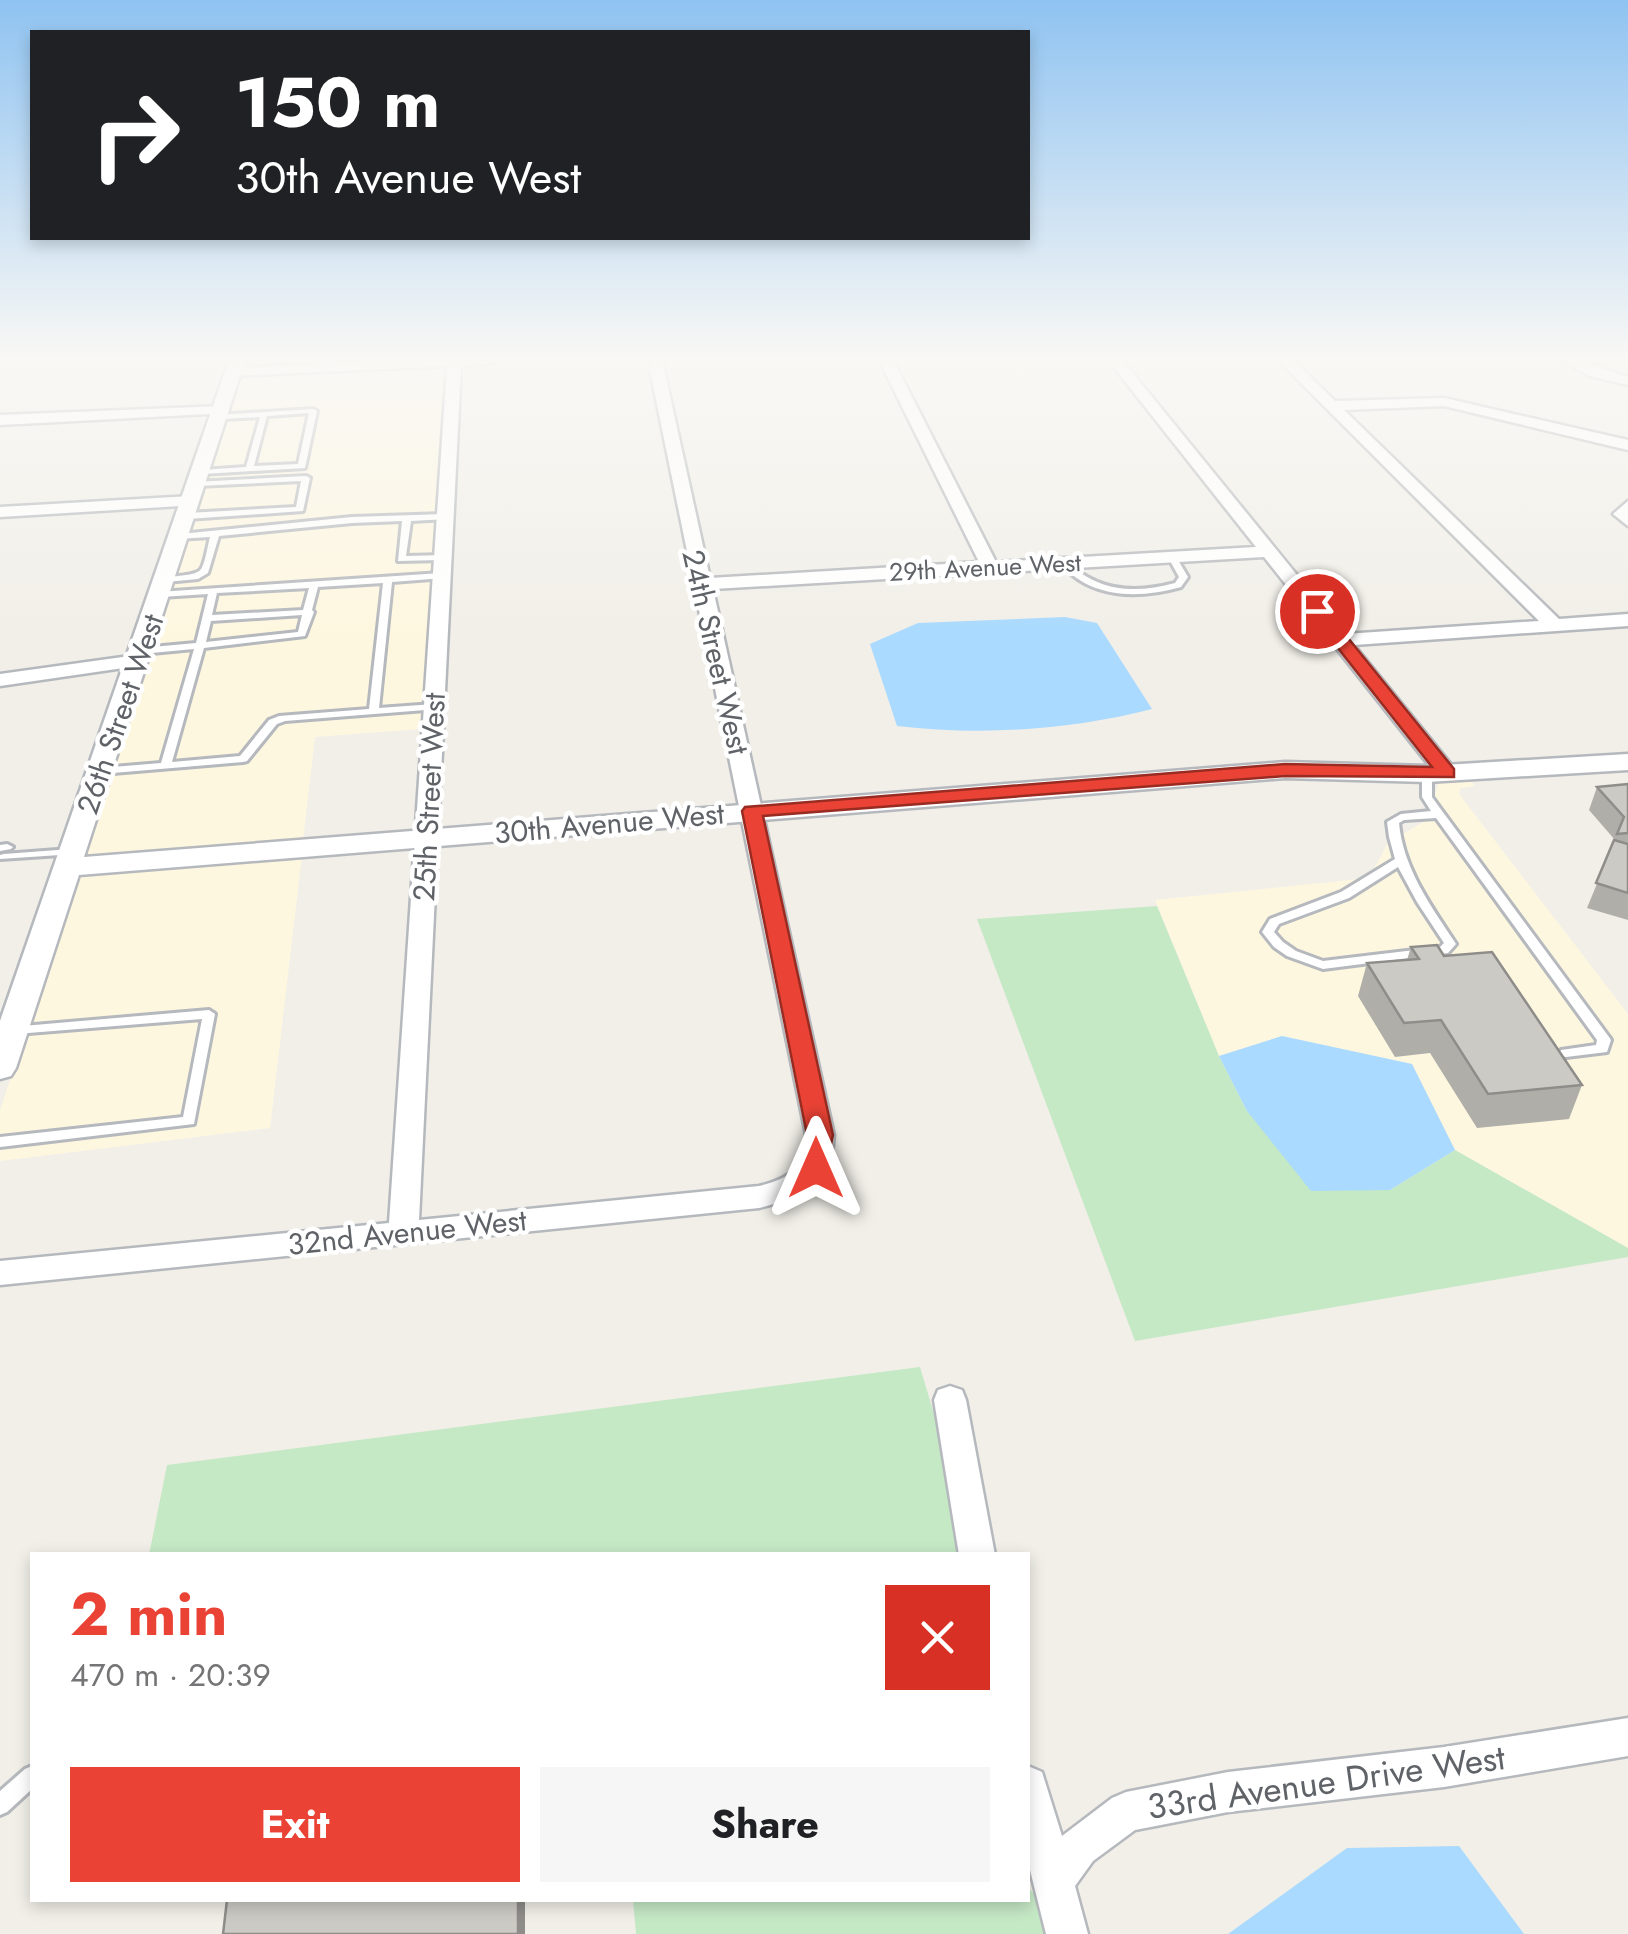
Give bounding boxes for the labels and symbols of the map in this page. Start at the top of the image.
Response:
street label: 29th Avenue West [888,544,1082,590]
street label: 24th Street West [672,545,761,759]
pin [1275,569,1360,654]
street label: 26th Street West [66,607,175,820]
street label: 25th Street West [402,691,456,902]
street label: 30th Avenue West [492,791,727,854]
position arrow [764,1116,868,1220]
street label: 32nd Avenue West [286,1198,529,1266]
street label: 33rd Avenue Drive West [1144,1732,1509,1832]

